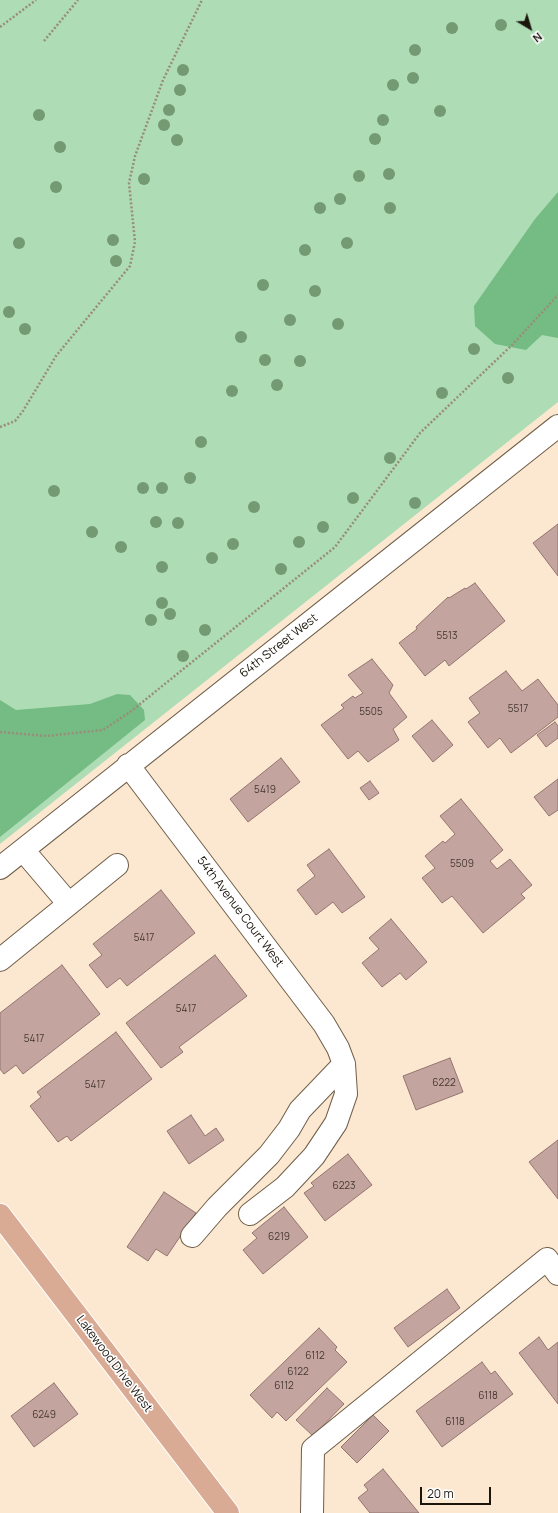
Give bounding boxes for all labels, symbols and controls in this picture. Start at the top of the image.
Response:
north arrow [510,8,550,48]
text: N [530,30,545,46]
street label: 64th Street West [237,611,321,681]
house number: 5513 [437,630,457,642]
house number: 5517 [508,703,528,715]
house number: 5505 [359,706,383,718]
house number: 5419 [254,784,276,796]
street label: 54th Avenue Court West [194,854,286,970]
house number: 5509 [450,858,474,870]
house number: 5417 [134,932,154,944]
house number: 5417 [176,1003,196,1015]
house number: 5417 [24,1033,44,1045]
house number: 6222 [432,1077,456,1089]
house number: 5417 [85,1079,105,1091]
house number: 6223 [332,1180,356,1192]
house number: 6219 [268,1231,290,1243]
street label: Lakewood Drive West [73,1313,155,1415]
house number: 6112 [305,1350,325,1362]
house number: 6122 [287,1366,309,1378]
house number: 6112 [274,1380,294,1392]
house number: 6118 [478,1390,498,1402]
house number: 6249 [32,1409,56,1421]
house number: 6118 [445,1416,465,1428]
scale bar [422,1479,493,1505]
text: 20 m [427,1485,454,1502]

